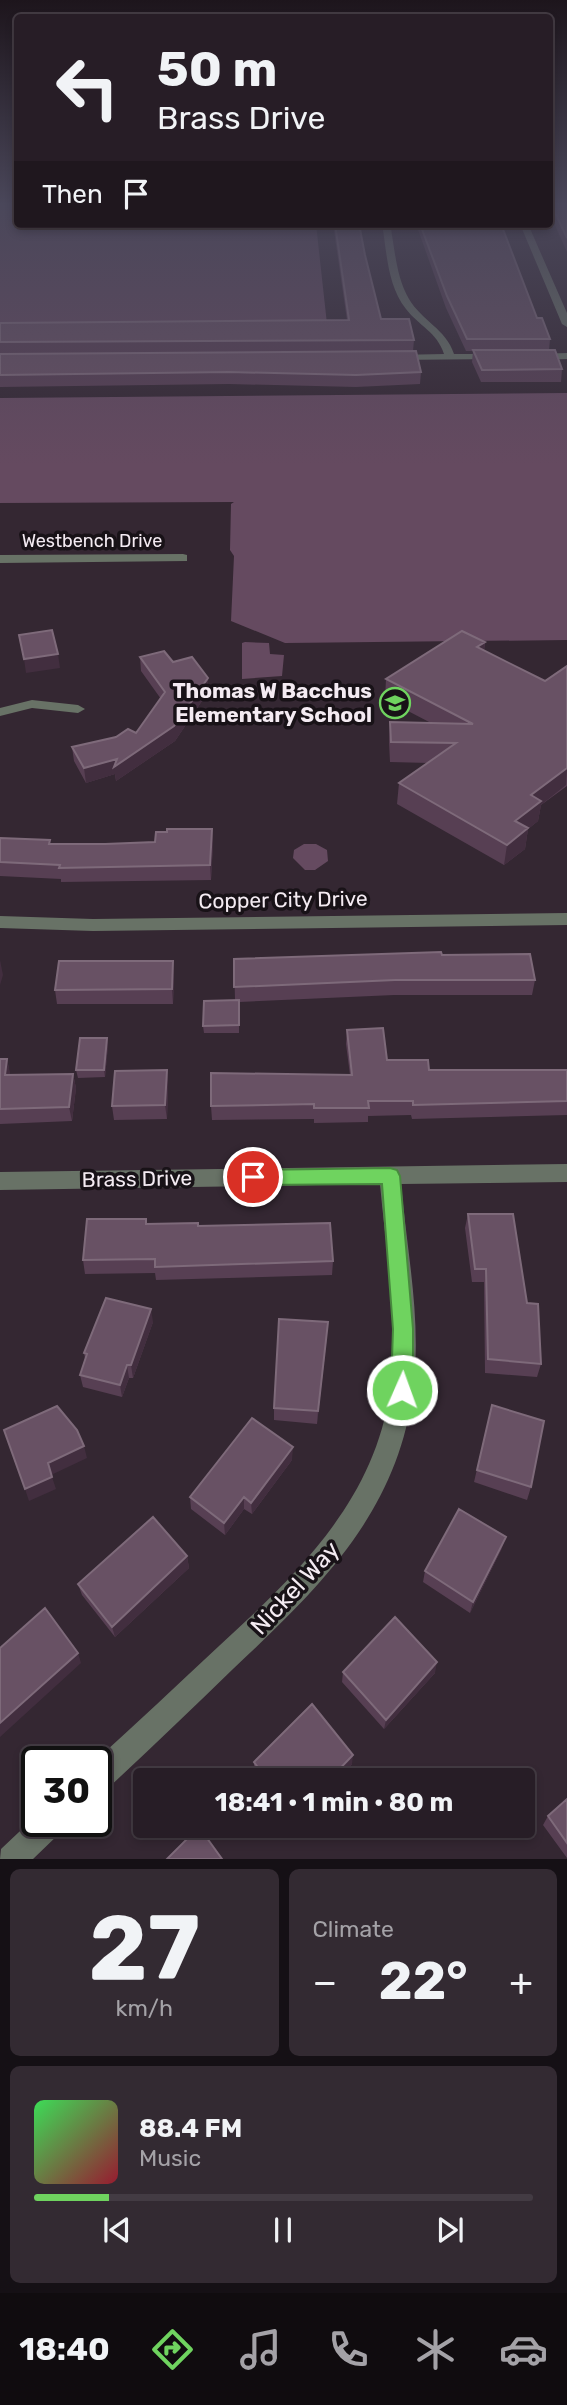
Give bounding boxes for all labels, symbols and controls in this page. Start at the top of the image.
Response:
text: 50 m [157,40,277,98]
icon: left [42,42,133,133]
text: Brass Drive [157,99,325,137]
icon: arrive [117,175,155,213]
text: Then [42,179,103,210]
street label: Westbench Drive [22,530,162,552]
place label: Thomas W Bacchus Elementary School [173,678,372,727]
school or university icon: Thomas W Bacchus Elementary School [378,686,412,720]
street label: Copper City Drive [198,886,368,913]
pin [223,1147,283,1207]
icon: arrive [234,1158,272,1196]
street label: Brass Drive [82,1165,192,1192]
position arrow [365,1353,439,1427]
street label: Nickel Way [245,1536,345,1640]
speed limit sign: 30 [21,1746,112,1837]
text: 18:41 · 1 min · 80 m [215,1787,453,1818]
text: 27 [89,1894,200,2002]
text: Climate [313,1915,394,1943]
text: 22° [379,1950,468,2012]
text: − [313,1959,337,2005]
text: + [509,1959,533,2005]
text: km/h [116,1994,173,2022]
text: 88.4 FM [139,2113,242,2144]
text: Music [139,2144,201,2172]
icon: previous [98,2211,136,2249]
icon: pause [264,2211,302,2249]
icon: next [431,2211,469,2249]
icon: directions [148,2325,197,2374]
icon: music [236,2325,285,2374]
icon: phone [324,2325,373,2374]
icon: climate [411,2325,460,2374]
icon: car [499,2325,548,2374]
text: 18:40 [19,2330,110,2368]

